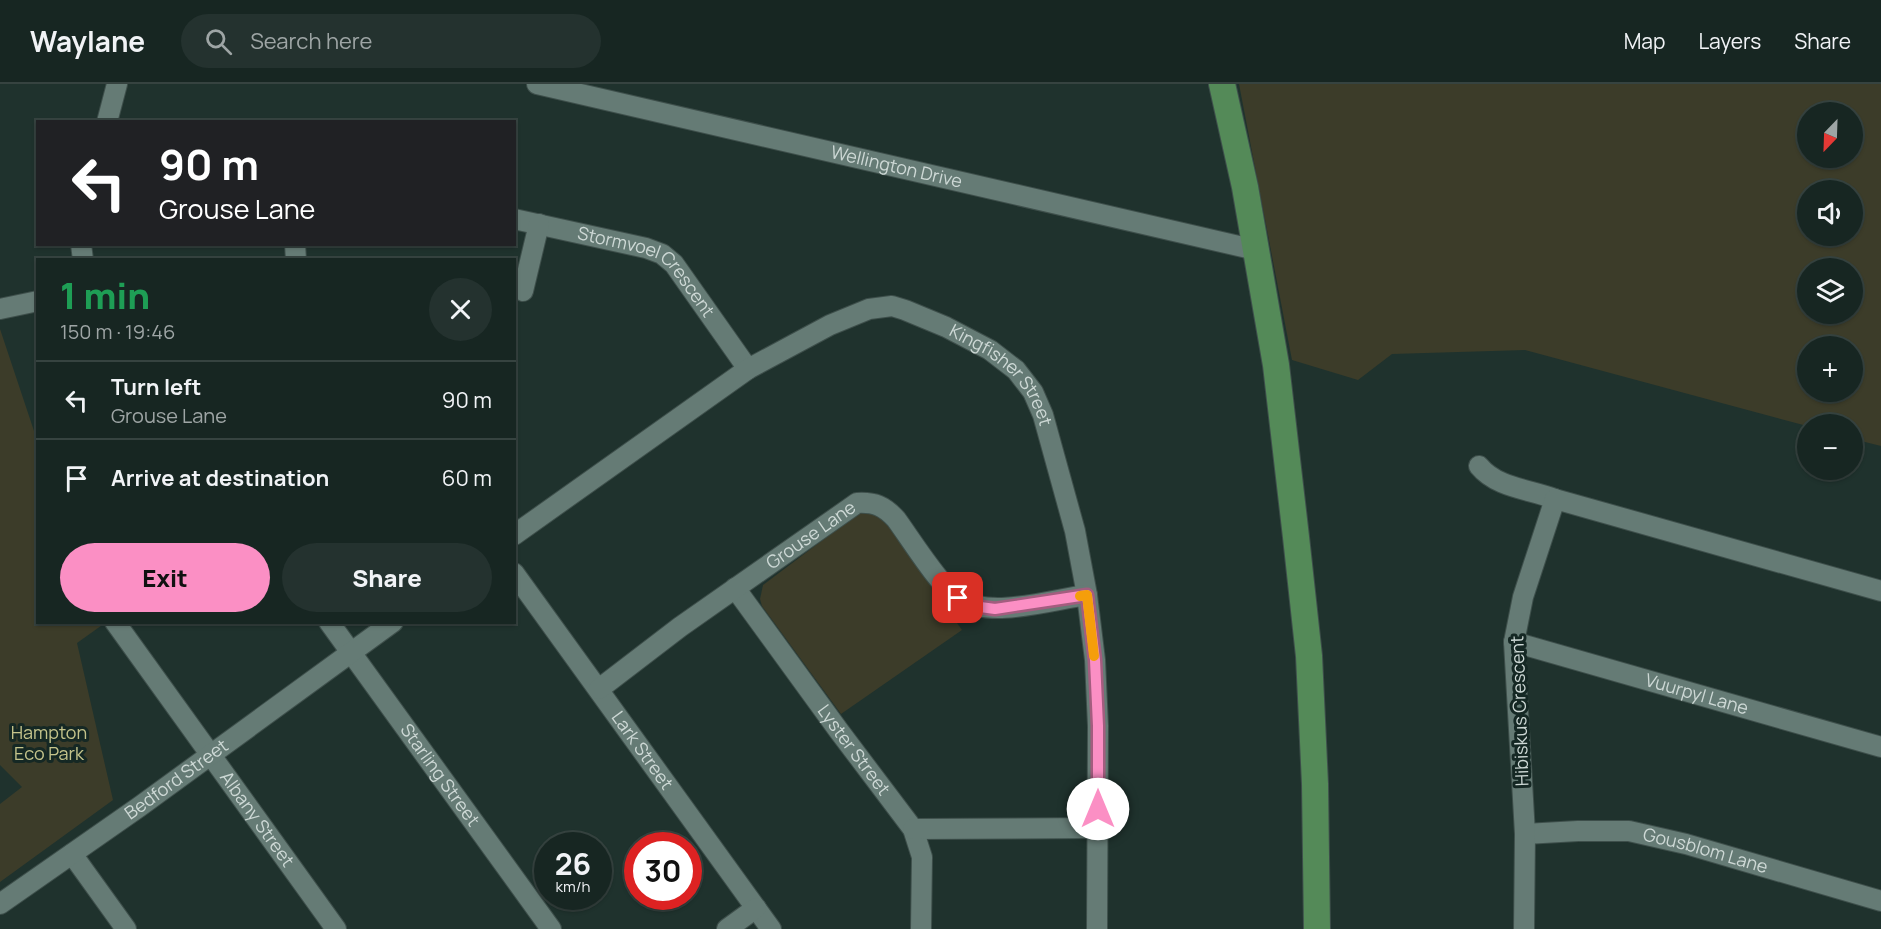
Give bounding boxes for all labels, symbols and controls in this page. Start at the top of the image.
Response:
search box [181,14,601,68]
text: Waylane [30,22,145,60]
icon: search [202,25,235,58]
text: Search here [250,26,372,56]
text: Map [1624,27,1665,55]
text: Layers [1698,27,1761,55]
text: Share [1794,27,1851,55]
north arrow [1797,102,1863,168]
map controls [1797,102,1863,480]
text: 90 m [159,135,259,193]
street label: Wellington Drive [829,139,965,193]
icon: left [60,144,138,222]
button: sound [1797,180,1863,246]
text: Grouse Lane [159,190,315,227]
street label: Stormvoel Crescent [575,220,721,322]
button: layers [1797,258,1863,324]
text: 1 min [60,271,150,320]
button: close [429,278,492,341]
text: 150 m · 19:46 [60,318,175,345]
street label: Kingfisher Street [946,318,1058,428]
button: + [1797,336,1863,402]
text: Turn left [111,372,201,402]
icon: left [60,384,93,417]
text: 90 m [442,385,492,415]
text: Grouse Lane [111,402,227,429]
button: − [1797,414,1863,480]
icon: arrive [60,462,93,495]
text: Arrive at destination [111,463,329,493]
text: 60 m [442,463,492,493]
street label: Grouse Lane [761,495,860,574]
button: Exit [60,543,270,612]
button: Share [282,543,492,612]
pin [932,572,983,623]
icon: arrive [941,581,974,614]
street label: Hibiskus Crescent [1504,635,1534,787]
street label: Vuurpyl Lane [1643,667,1751,719]
street label: Lyster Street [813,699,896,800]
street label: Lark Street [607,706,679,794]
street label: Starling Street [395,718,486,831]
park label: Hampton Eco Park [11,720,87,765]
street label: Bedford Street [119,733,233,824]
street label: Albany Street [215,766,300,871]
position arrow [1066,777,1130,841]
street label: Gousblom Lane [1641,822,1771,878]
speed limit sign: 30 [624,832,702,910]
text: 26 [555,843,591,884]
text: km/h [556,876,590,897]

